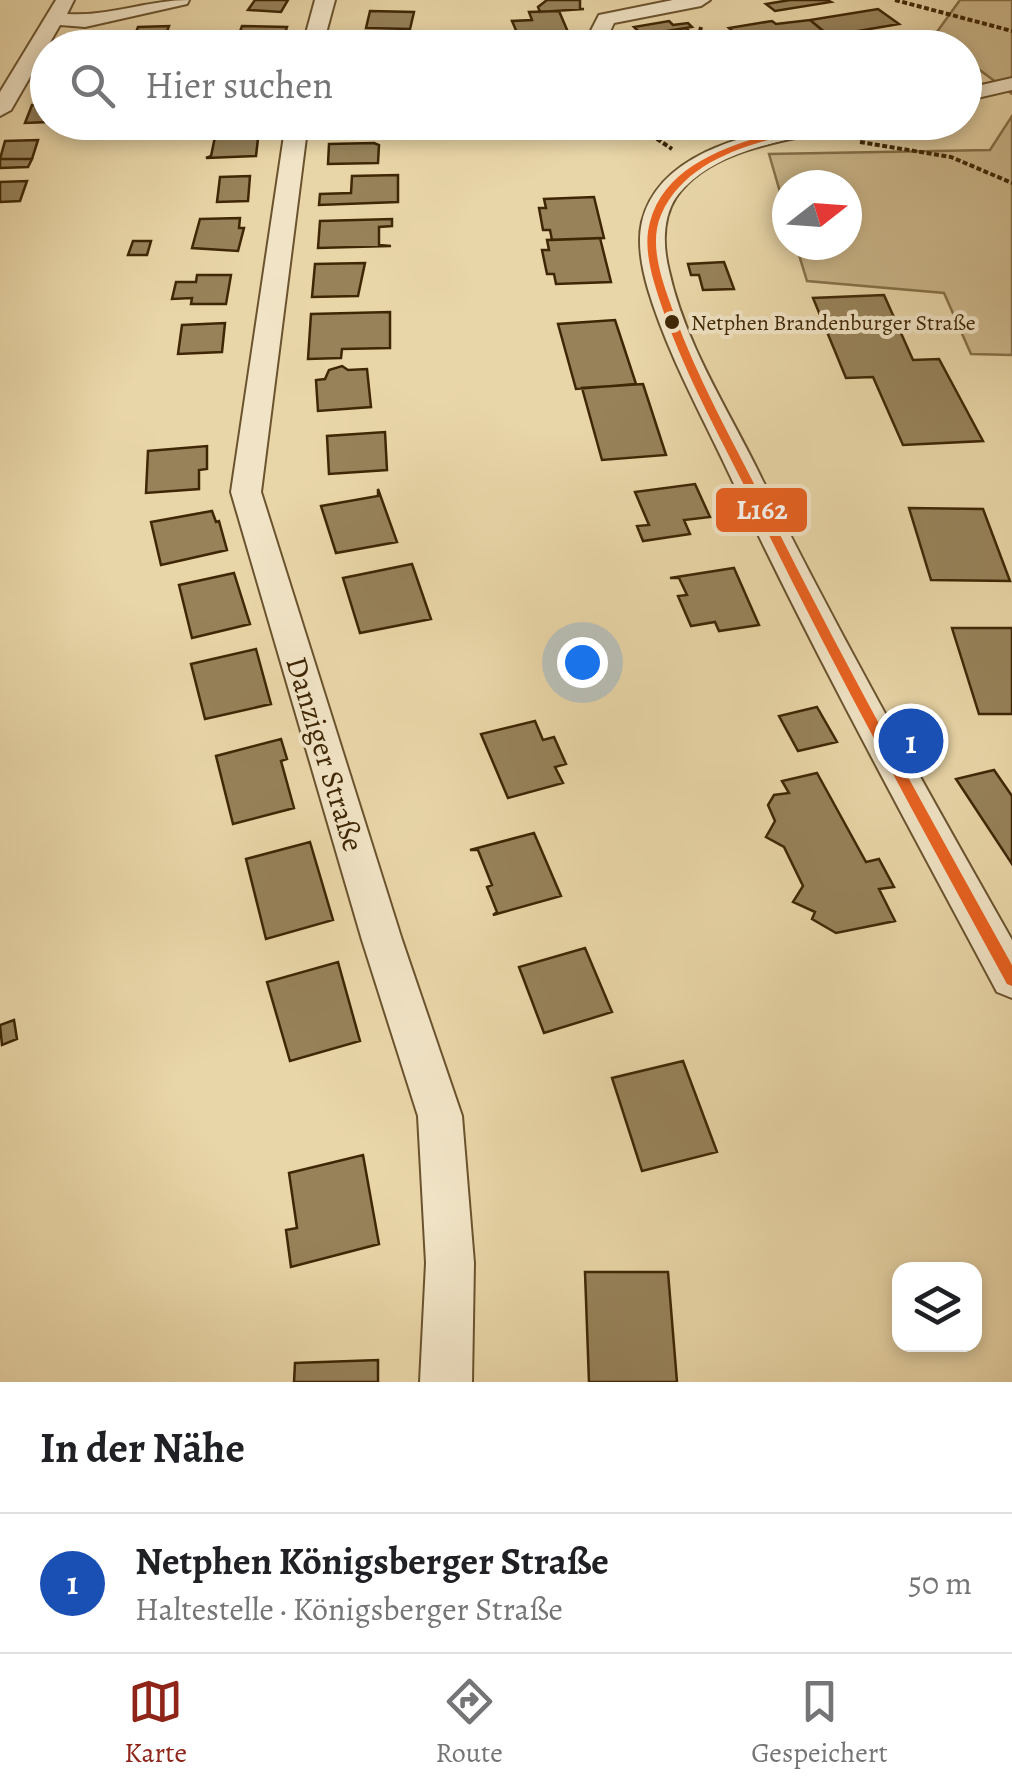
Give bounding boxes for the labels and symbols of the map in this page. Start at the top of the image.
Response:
north arrow [772,170,862,260]
place label: Netphen Brandenburger Straße [691,308,976,338]
marker: Netphen Brandenburger Straße [662,312,682,332]
line badge: L162 [714,486,809,534]
text: L162 [736,491,788,529]
your location [557,637,608,688]
street label: Danziger Straße [276,652,374,856]
pin: 1 [878,704,944,778]

